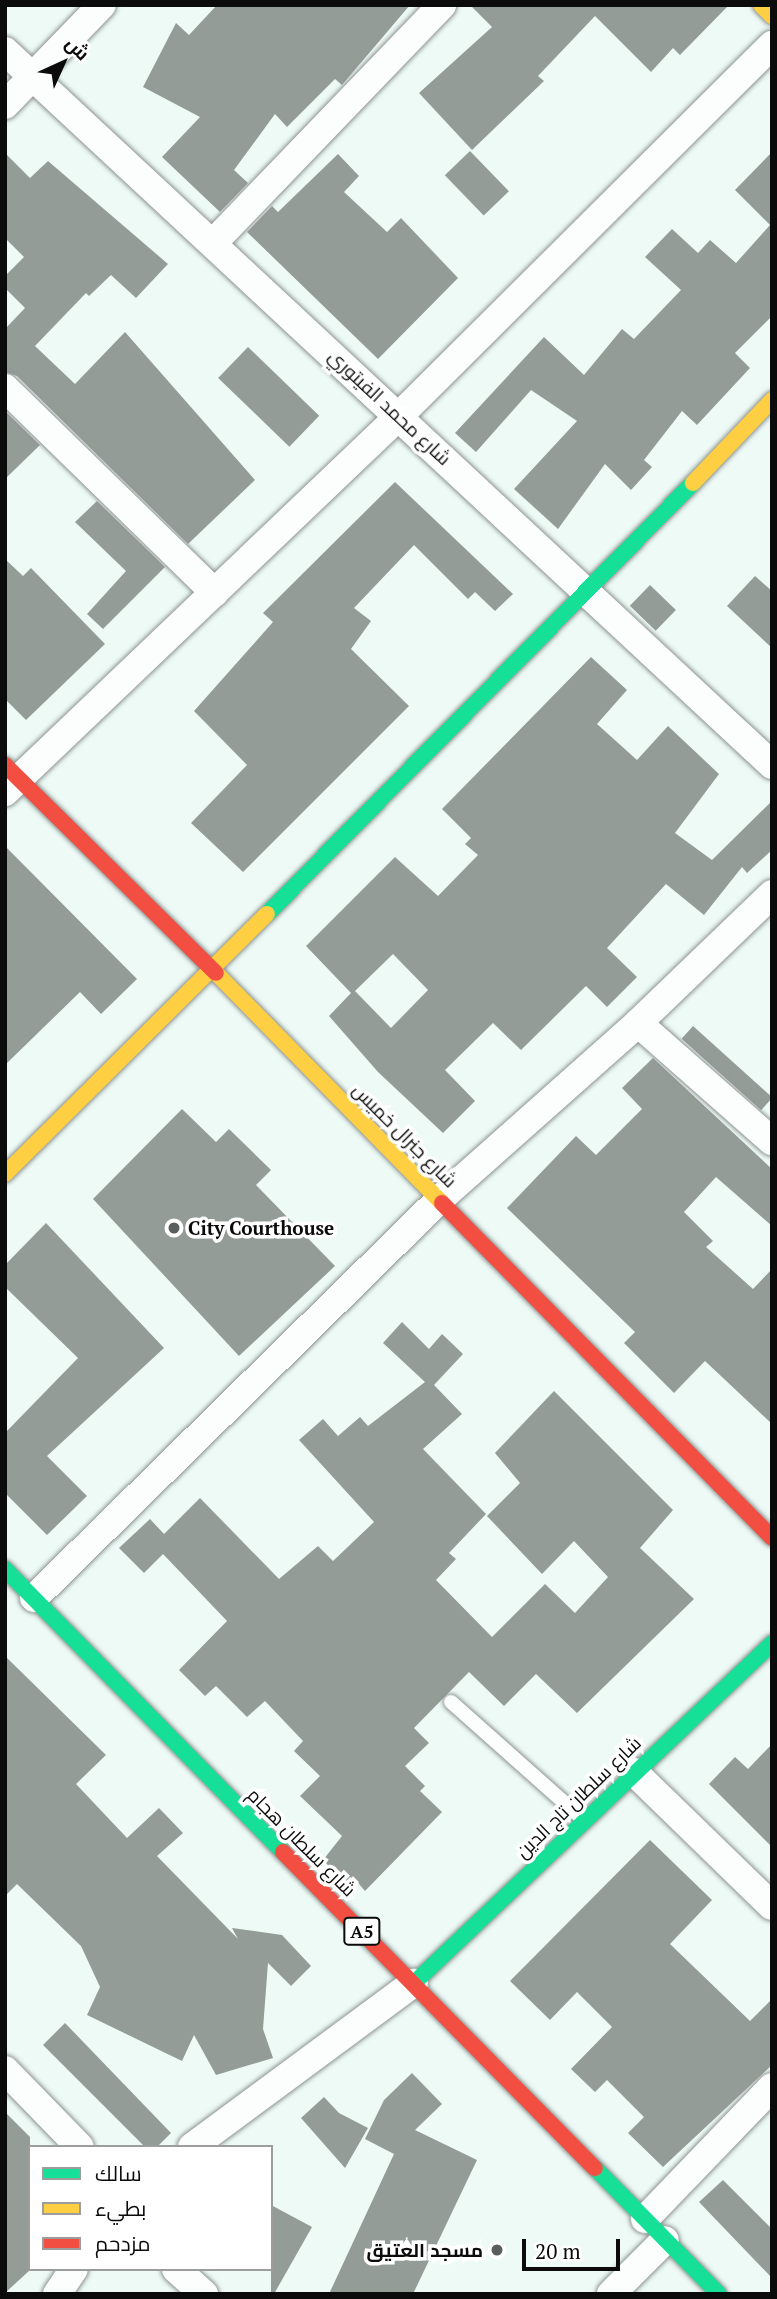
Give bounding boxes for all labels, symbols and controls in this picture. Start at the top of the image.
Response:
north arrow [28,28,98,98]
text: ش [61,30,96,65]
street label: شارع محمد الفيتوري [324,344,456,470]
street label: شارع جنرال خميس [348,1078,462,1192]
place label: City Courthouse [188,1217,334,1239]
marker: City Courthouse [166,1220,182,1236]
street label: شارع سلطان تاج الدين [511,1731,645,1863]
street label: شارع سلطان هجام [243,1783,361,1901]
road number: A5 [343,1916,381,1945]
legend [28,2145,273,2271]
text: سالك [95,2159,142,2187]
text: بطيء [95,2194,146,2222]
scale bar [525,2226,623,2270]
text: مزدحم [95,2229,150,2257]
text: 20 m [535,2237,581,2265]
place label: مسجد العتيق [367,2239,483,2261]
marker: مسجد العتيق [489,2242,505,2258]

